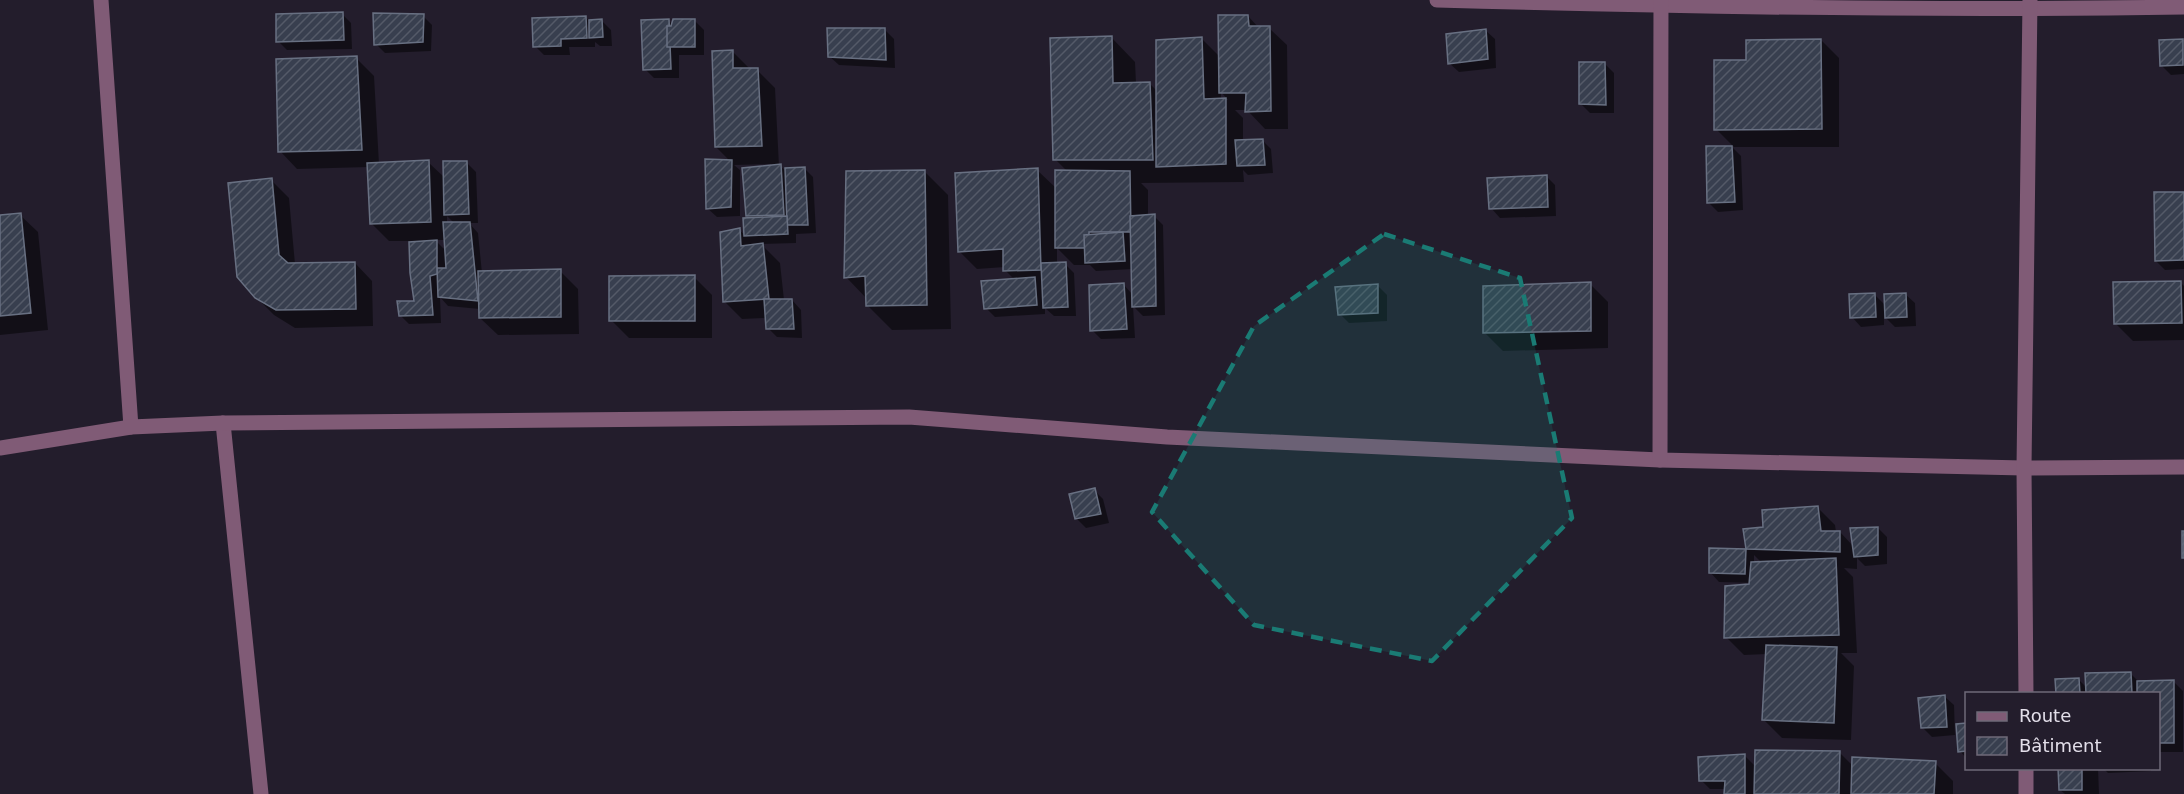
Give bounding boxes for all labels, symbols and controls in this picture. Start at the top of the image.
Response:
legend [1965,692,2160,770]
text: Route [2019,705,2071,726]
text: Bâtiment [2019,735,2102,756]

